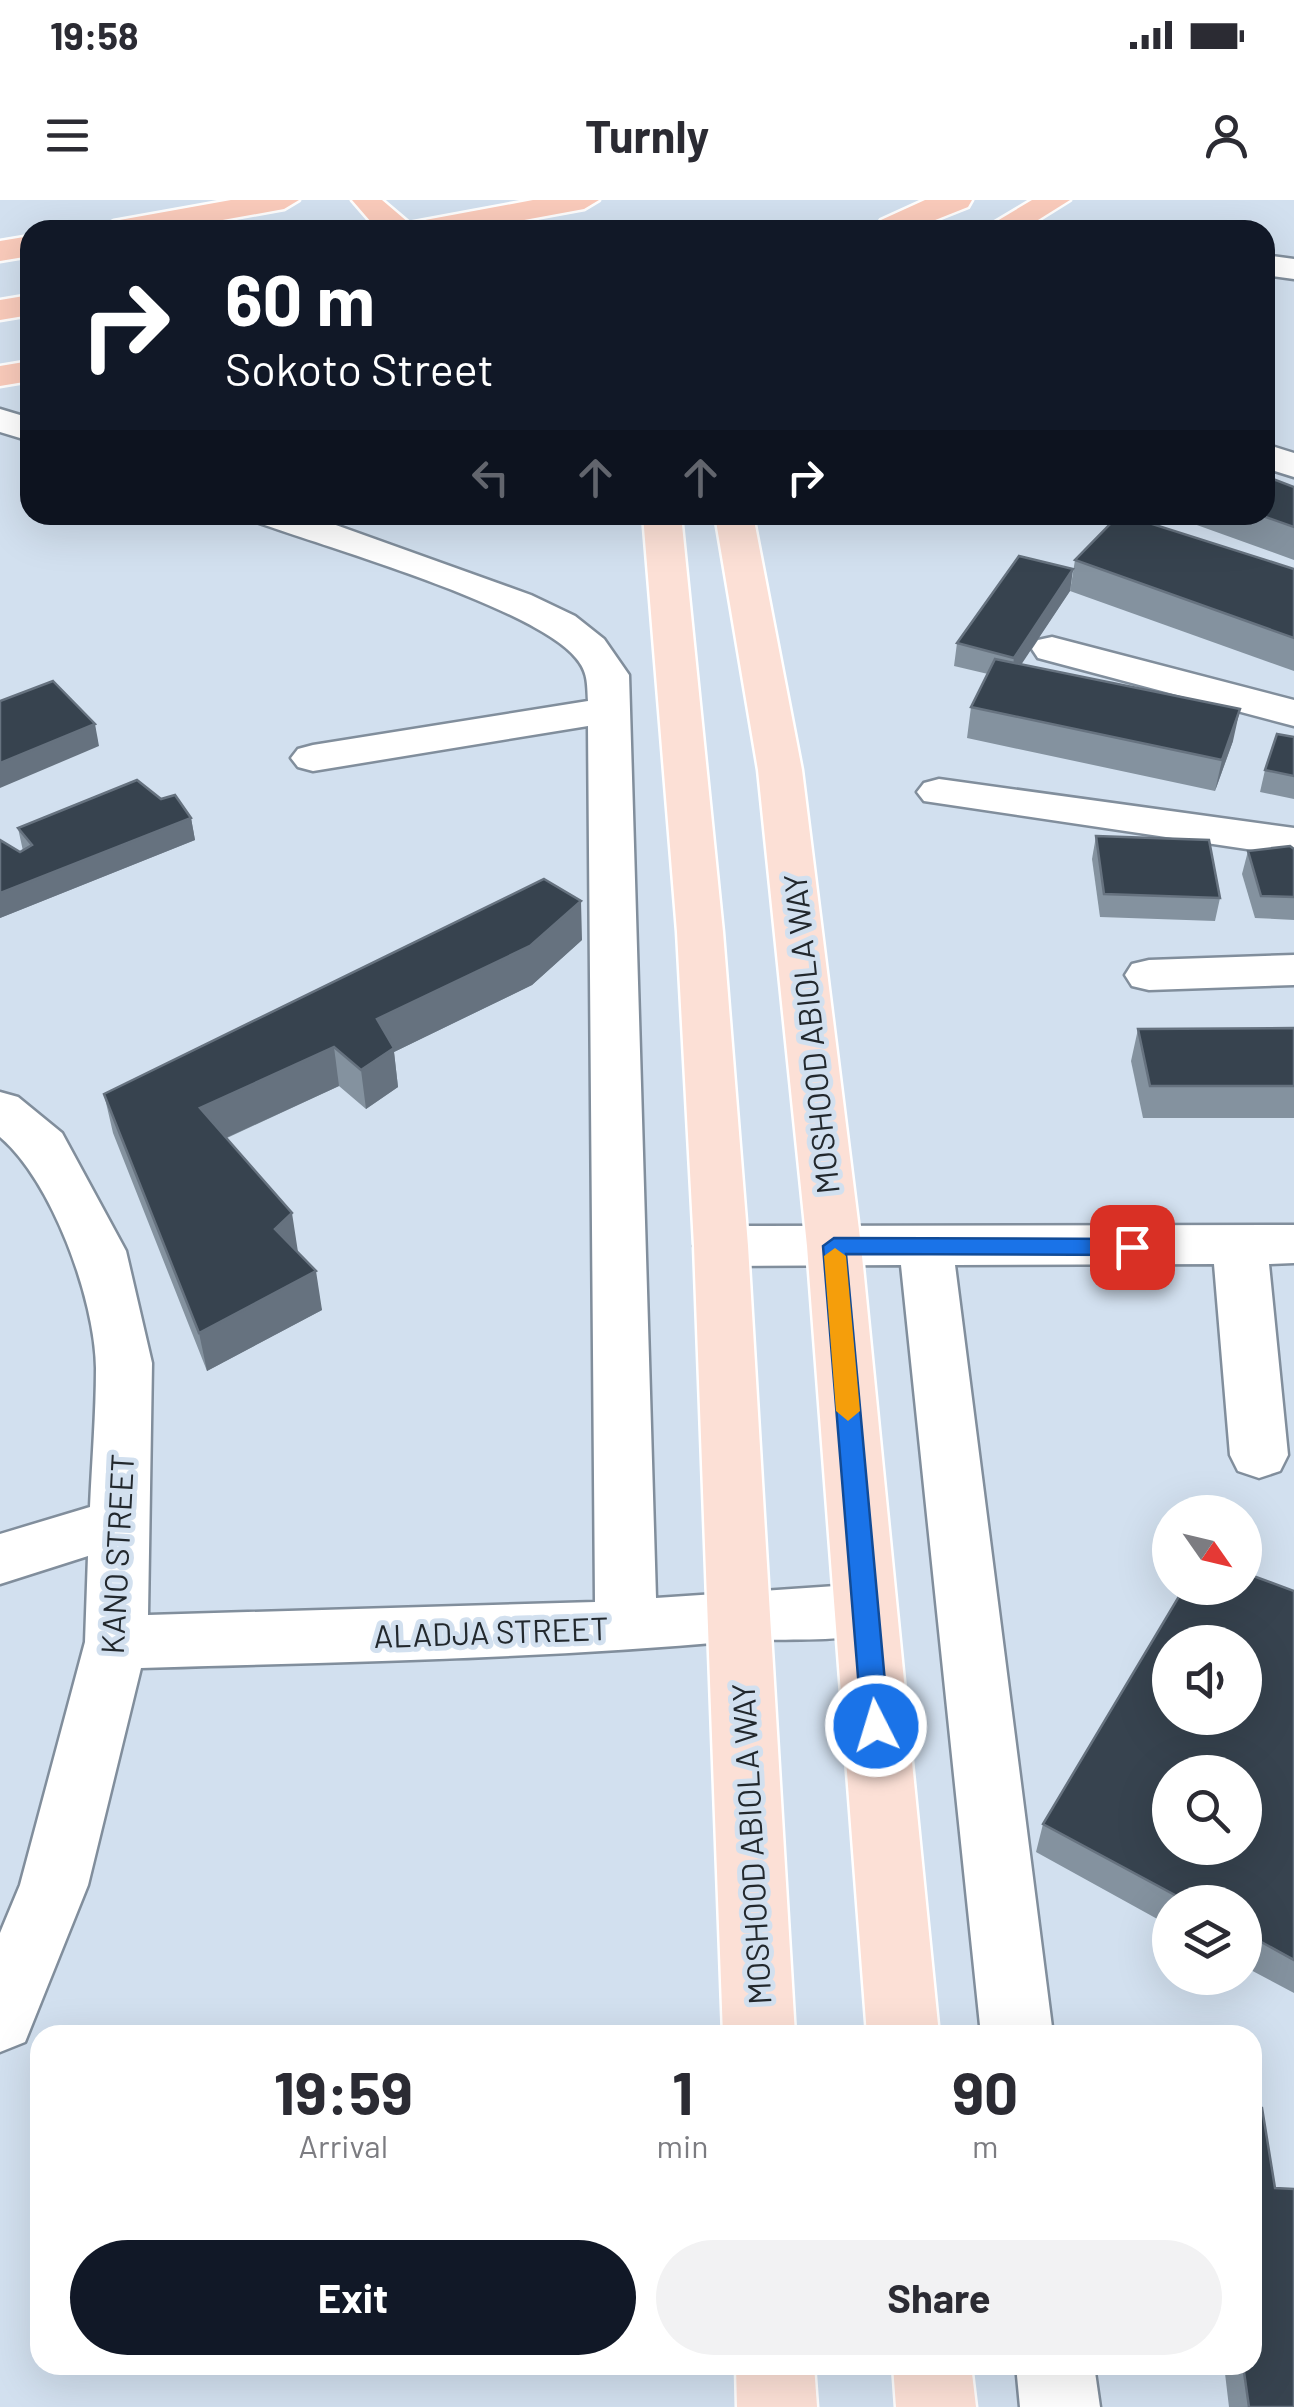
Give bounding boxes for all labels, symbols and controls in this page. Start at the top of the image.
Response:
text: 19:58 [50,12,139,58]
icon: menu [40,108,95,163]
text: Turnly [585,108,709,162]
icon: person [1199,108,1254,163]
text: 60 m [225,256,375,340]
icon: right [60,260,190,390]
text: Sokoto Street [225,341,494,395]
icon: left [463,450,518,505]
icon: ahead [568,450,623,505]
icon: ahead [673,450,728,505]
icon: right [778,450,833,505]
street label: MOSHOOD ABIOLA WAY [774,872,846,1196]
pin [1090,1205,1175,1290]
icon: arrive [1105,1220,1160,1275]
street label: KANO STREET [92,1453,140,1655]
north arrow [1152,1495,1262,1605]
map controls [1152,1495,1262,1995]
street label: ALADJA STREET [373,1608,609,1654]
button: sound [1152,1625,1262,1735]
position arrow [824,1674,928,1778]
street label: MOSHOOD ABIOLA WAY [723,1682,777,2006]
button: search [1152,1755,1262,1865]
button: layers [1152,1885,1262,1995]
text: 19:59 [274,2055,413,2127]
text: 1 [672,2055,693,2127]
text: 90 [952,2055,1018,2127]
text: Arrival [299,2126,388,2164]
text: min [657,2126,708,2164]
text: m [972,2126,998,2164]
button: Exit [70,2240,636,2355]
button: Share [656,2240,1222,2355]

